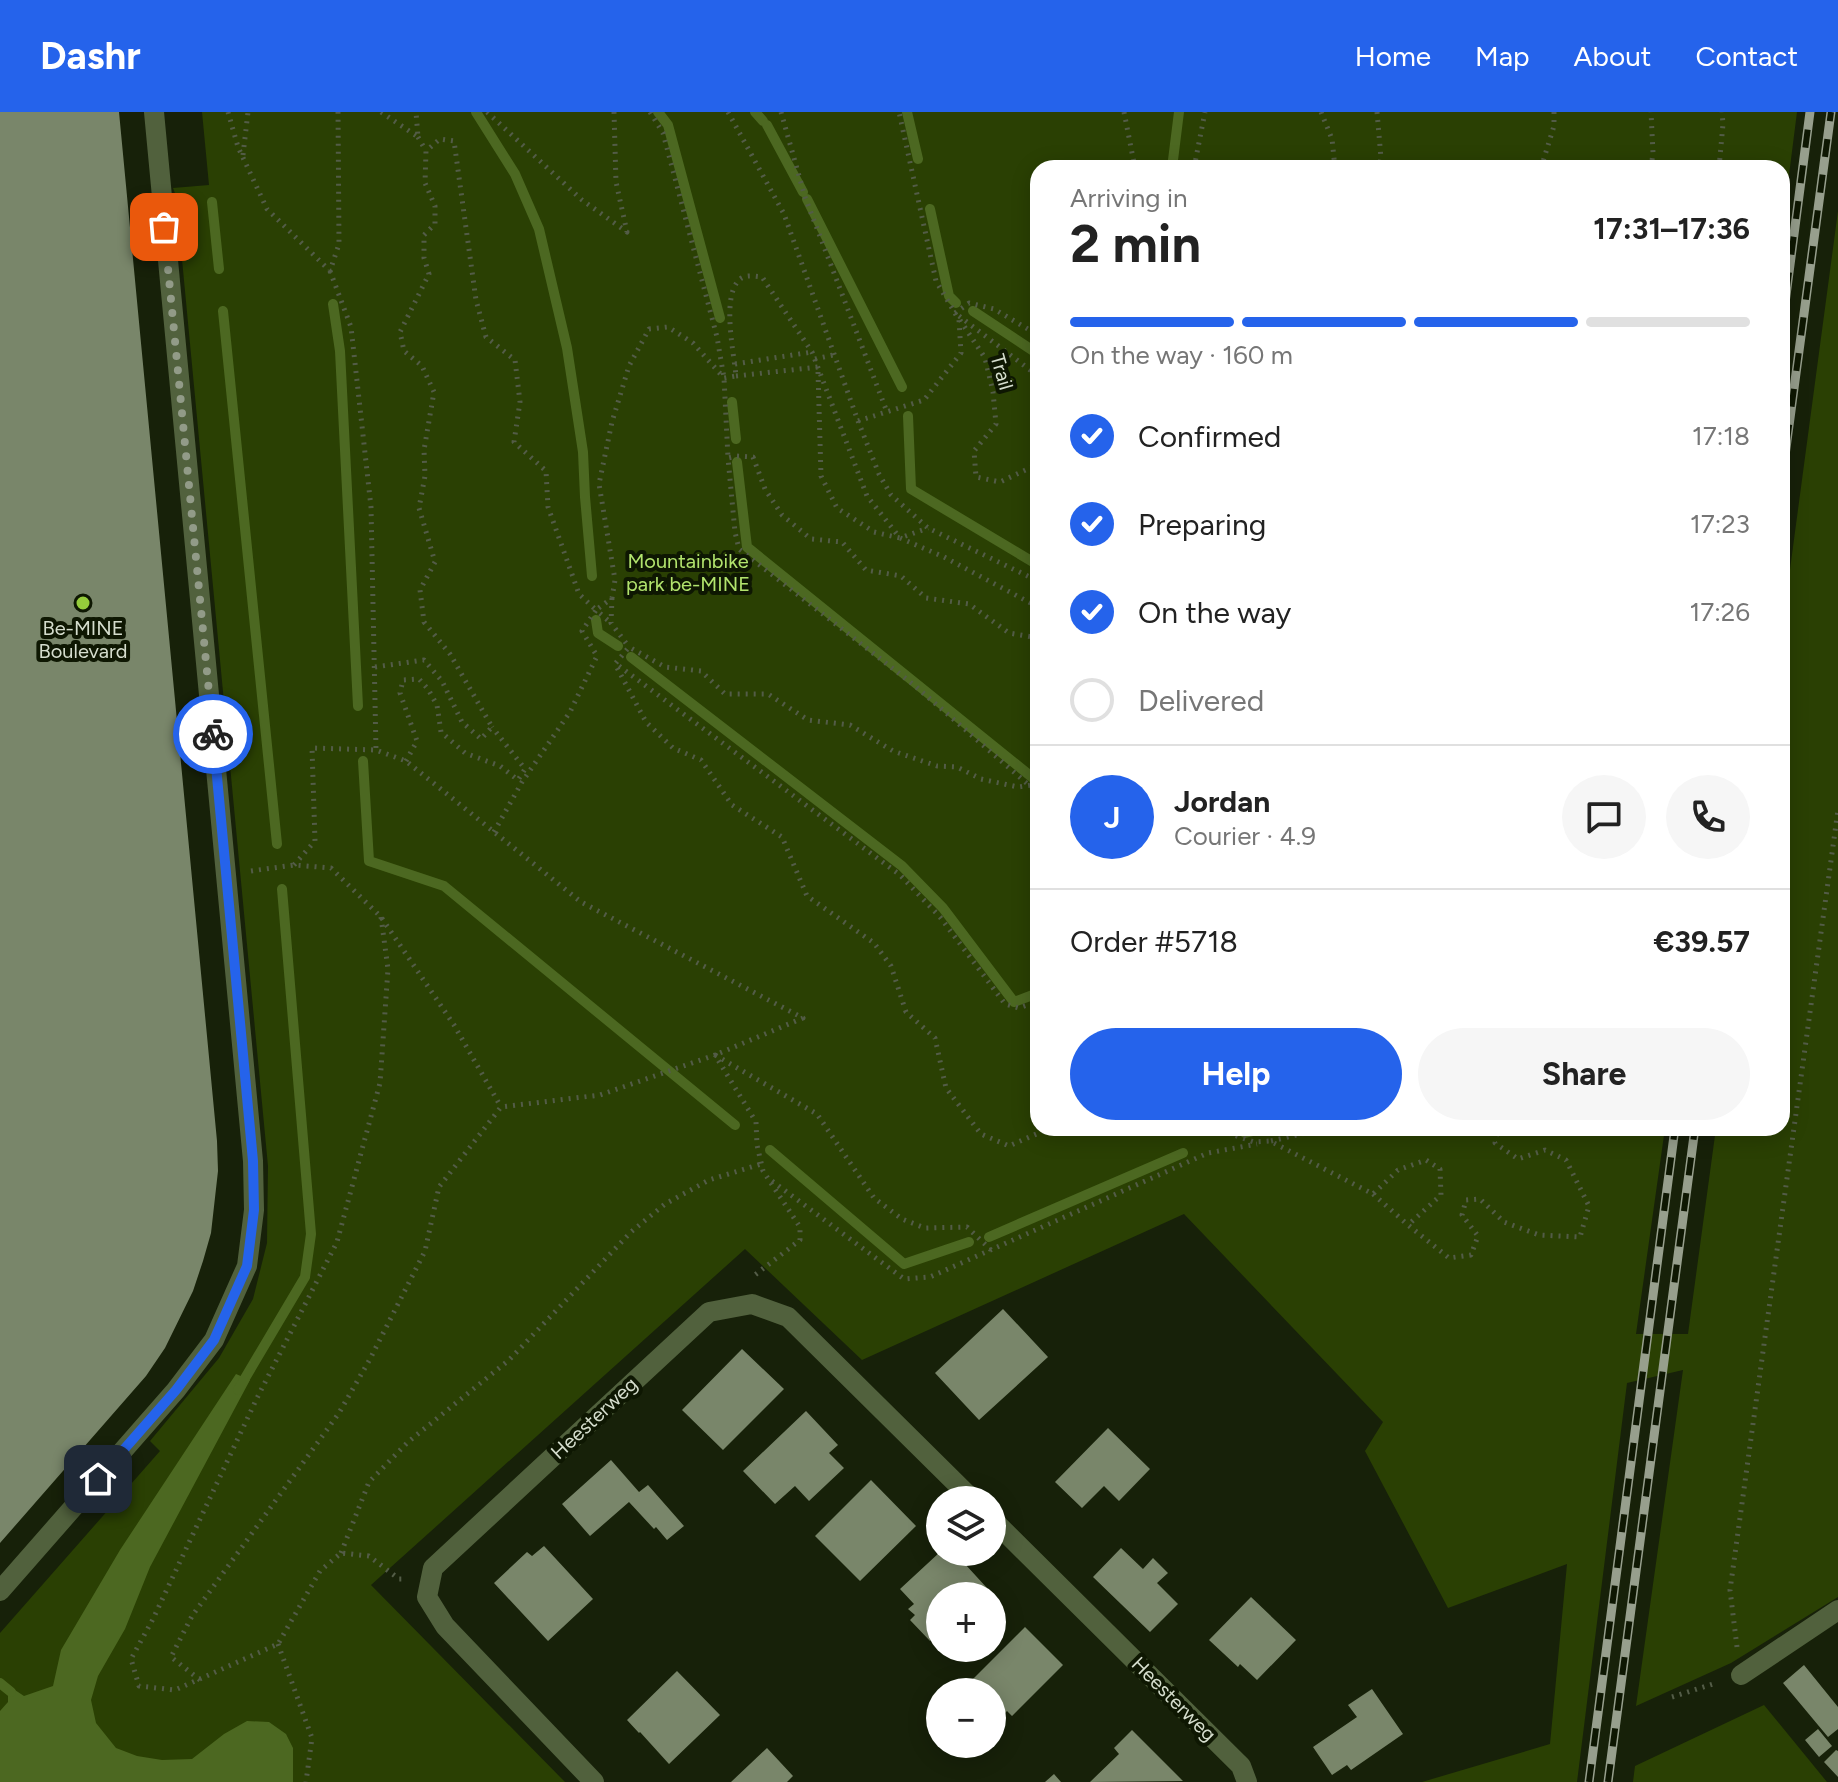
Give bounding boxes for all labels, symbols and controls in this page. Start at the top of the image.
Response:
text: Dashr [40,33,141,79]
text: Home [1355,39,1431,73]
text: Map [1475,39,1530,73]
text: About [1574,39,1651,73]
text: Contact [1695,39,1798,73]
text: Arriving in [1070,182,1188,214]
pin [130,193,198,261]
icon: bag [142,205,186,249]
text: 17:31–17:36 [1593,210,1750,247]
text: 2 min [1070,213,1201,275]
text: On the way · 160 m [1070,339,1293,371]
street label: Trail [985,351,1019,393]
icon: check [1070,414,1114,458]
text: Confirmed [1138,418,1281,455]
text: 17:18 [1692,420,1750,452]
icon: check [1070,502,1114,546]
text: Preparing [1138,506,1266,543]
text: 17:23 [1690,508,1750,540]
park label: Mountainbike park be-MINE [626,549,750,596]
icon: check [1070,590,1114,634]
marker: Be-MINE Boulevard [74,594,92,612]
text: On the way [1138,594,1291,631]
text: 17:26 [1689,596,1750,628]
place label: Be-MINE Boulevard [39,616,127,663]
text: Delivered [1138,682,1264,719]
courier [173,694,253,774]
icon: bike [191,712,235,756]
button: chat [1562,775,1646,859]
button: phone [1666,775,1750,859]
text: Jordan [1174,783,1270,820]
text: J [1104,799,1120,836]
text: Courier · 4.9 [1174,820,1316,852]
text: Order #5718 [1070,923,1238,960]
text: €39.57 [1654,923,1750,960]
button: Help [1070,1028,1402,1120]
button: Share [1418,1028,1750,1120]
street label: Heesterweg [546,1372,642,1464]
pin [64,1445,132,1513]
icon: home [76,1457,120,1501]
map controls [926,1486,1006,1758]
button: layers [926,1486,1006,1566]
button: + [926,1582,1006,1662]
street label: Heesterweg [1127,1652,1221,1746]
button: − [926,1678,1006,1758]

